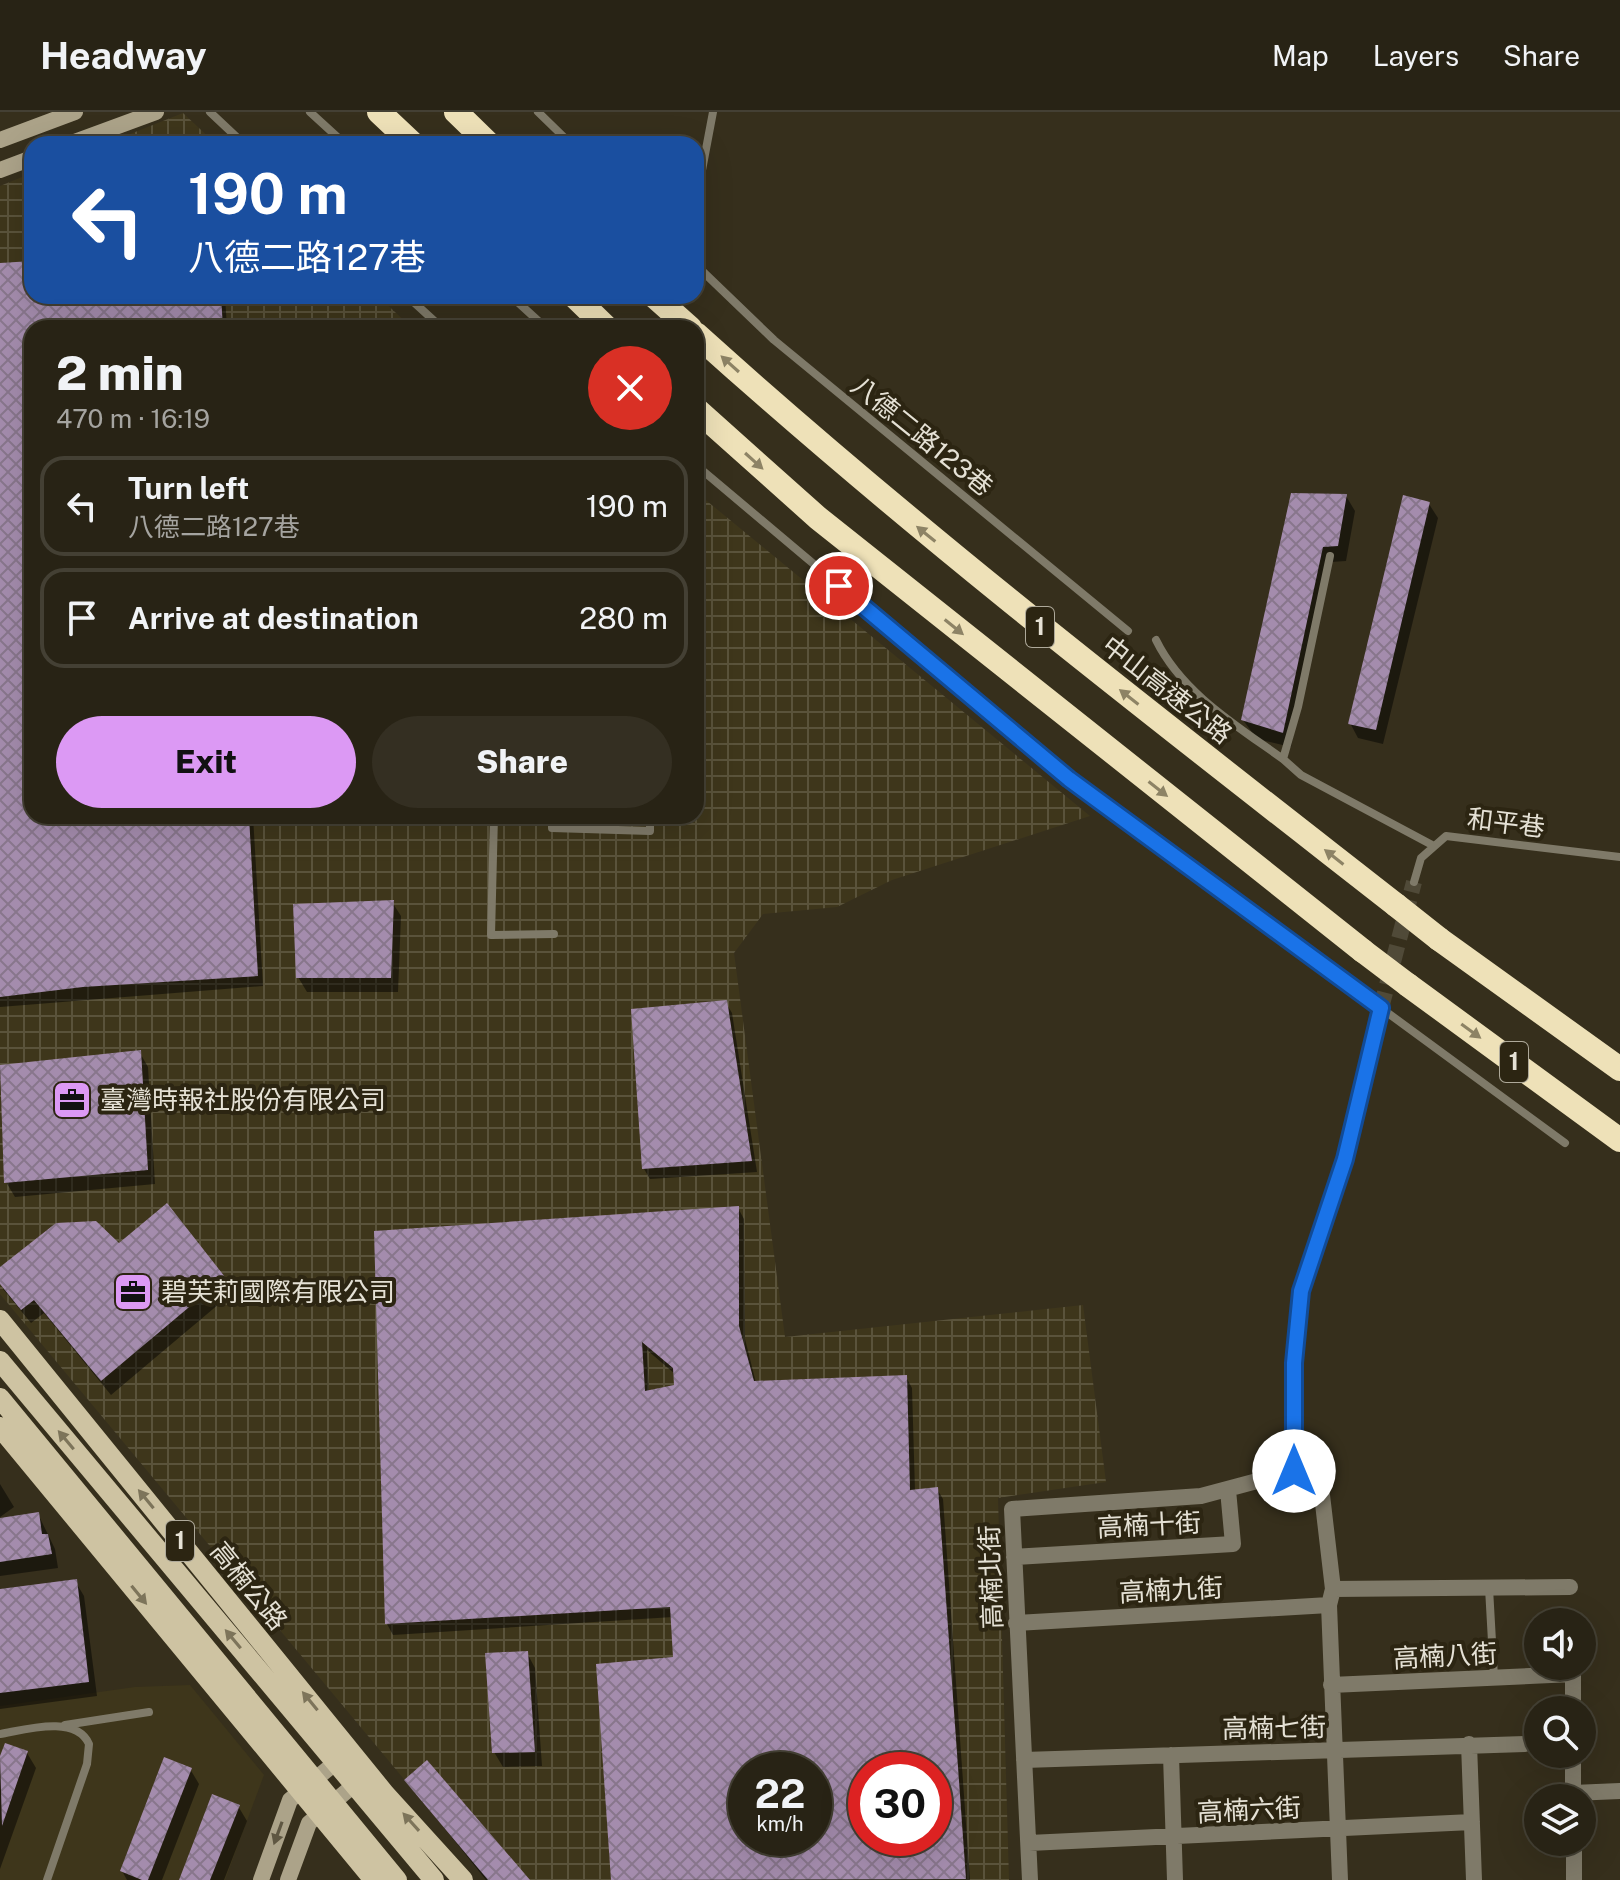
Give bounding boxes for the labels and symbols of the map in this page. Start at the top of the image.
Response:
one-way arrow [720,356,740,373]
street label: 八德二路123巷 [846,369,999,502]
one-way arrow [744,452,764,469]
one-way arrow [916,527,936,543]
pin [805,552,873,620]
road number: 1 [1026,607,1054,647]
one-way arrow [944,619,964,635]
street label: 中山高速公路 [1096,629,1238,750]
one-way arrow [1119,689,1139,706]
one-way arrow [1148,780,1168,797]
street label: 和平巷 [1465,802,1547,843]
one-way arrow [1324,849,1344,865]
one-way arrow [1460,1023,1482,1039]
road number: 1 [1500,1042,1528,1082]
office icon: 臺灣時報社股份有限公司 [51,1079,93,1121]
place label: 臺灣時報社股份有限公司 [100,1084,386,1115]
office icon: 碧芙莉國際有限公司 [112,1271,154,1313]
place label: 碧芙莉國際有限公司 [161,1276,395,1307]
position arrow [1252,1429,1336,1513]
one-way arrow [58,1430,75,1450]
one-way arrow [138,1490,155,1510]
street label: 高楠十街 [1096,1506,1202,1543]
road number: 1 [166,1521,194,1561]
street label: 高楠北街 [973,1525,1008,1630]
street label: 高楠公路 [205,1536,294,1636]
street label: 高楠九街 [1118,1571,1224,1608]
one-way arrow [130,1585,147,1605]
one-way arrow [225,1630,242,1650]
street label: 高楠八街 [1392,1637,1498,1674]
one-way arrow [302,1691,319,1711]
street label: 高楠七街 [1222,1711,1326,1744]
speed limit sign: 30 [848,1752,952,1856]
street label: 高楠六街 [1196,1791,1302,1828]
one-way arrow [403,1813,420,1833]
one-way arrow [271,1822,284,1846]

